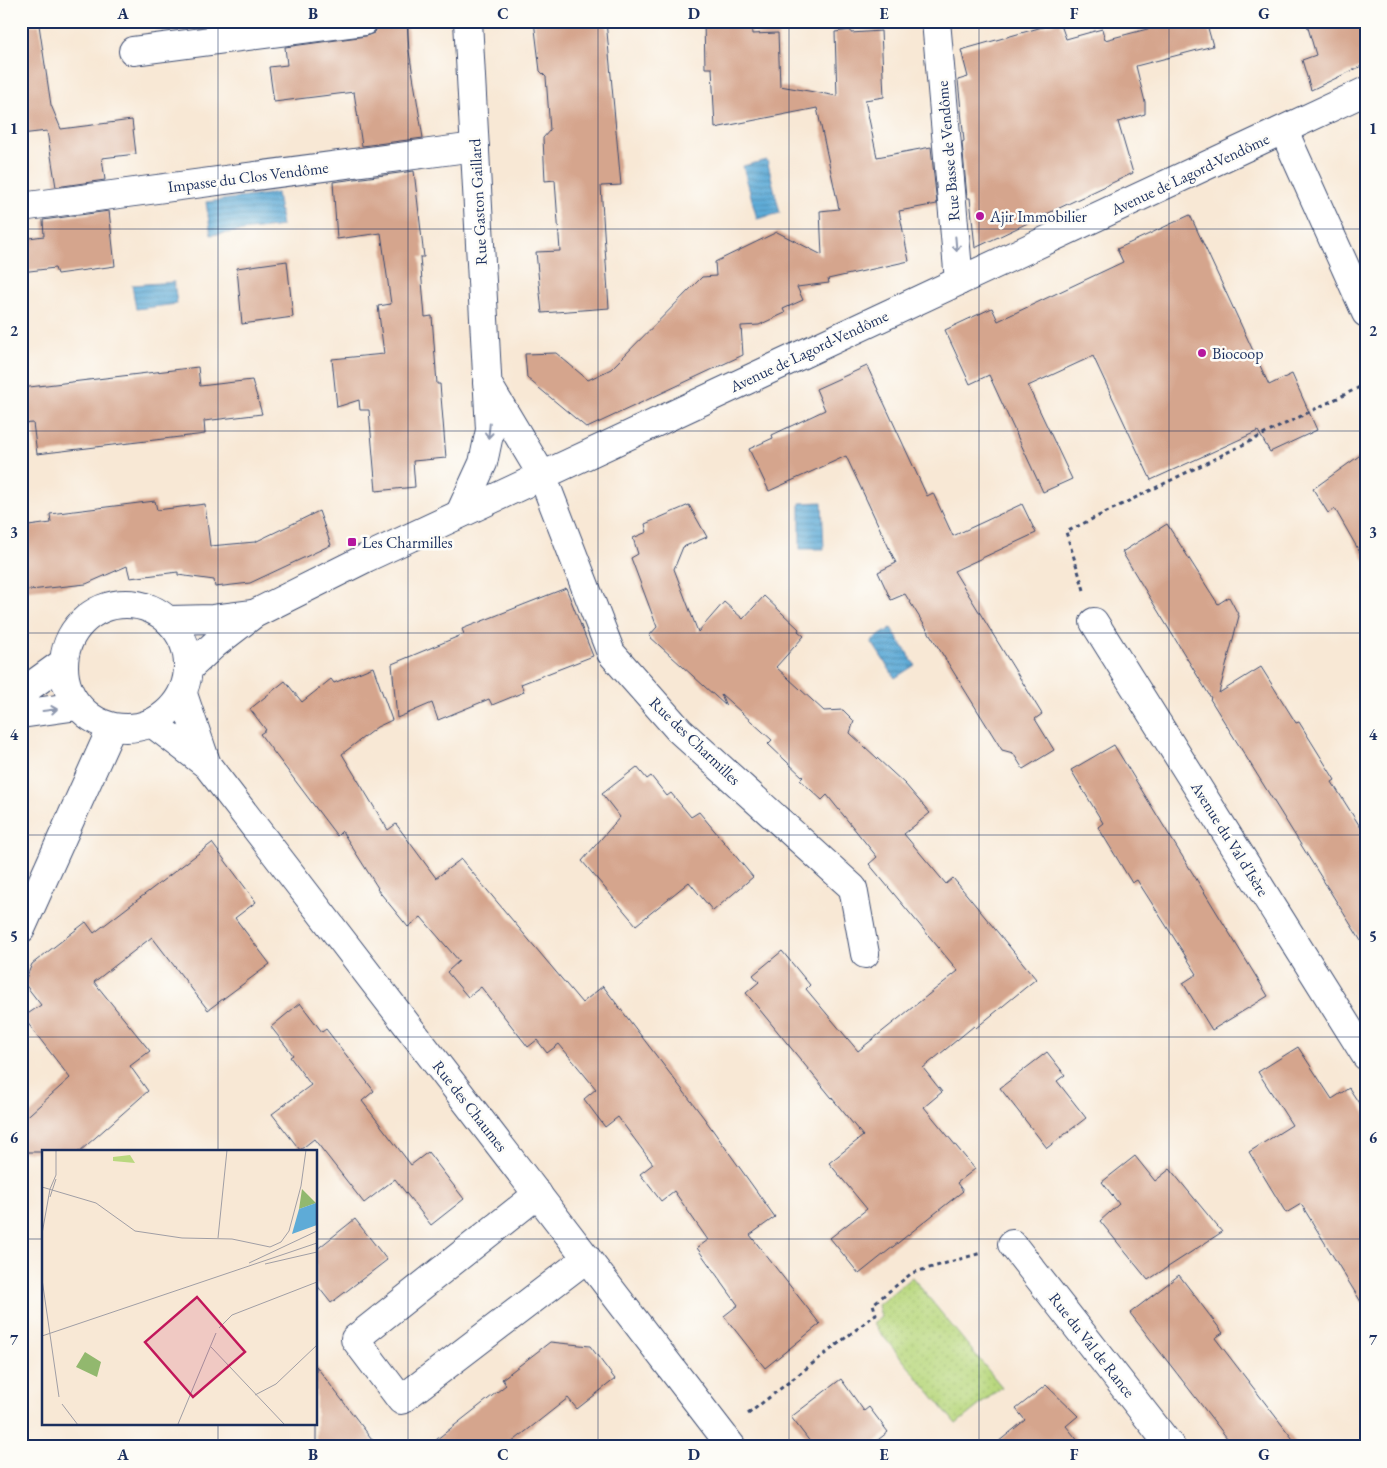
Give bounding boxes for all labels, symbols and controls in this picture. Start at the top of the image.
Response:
text: A [116,3,129,24]
text: B [308,3,318,24]
text: C [497,3,509,24]
text: D [688,3,700,24]
text: E [879,3,889,24]
text: F [1070,3,1079,24]
text: G [1258,3,1270,24]
street label: Rue Basse de Vendôme [931,80,965,222]
text: 1 [10,118,18,139]
text: 1 [1369,118,1377,139]
street label: Avenue de Lagord-Vendôme [1106,128,1273,220]
street label: Rue Gaston Gaillard [464,137,492,266]
street label: Impasse du Clos Vendôme [166,157,330,197]
place label: Ajir Immobilier [989,206,1088,227]
marker: Ajir Immobilier [974,210,986,222]
one-way arrow [951,236,961,252]
street label: Avenue de Lagord-Vendôme [725,305,892,397]
text: 2 [10,320,19,341]
text: 2 [1369,320,1378,341]
place label: Biocoop [1212,343,1264,364]
marker: Biocoop [1196,347,1208,359]
one-way arrow [484,423,493,439]
text: 3 [10,522,18,543]
text: 3 [1369,522,1377,543]
place label: Les Charmilles [362,532,453,553]
marker: Les Charmilles [346,536,358,548]
street label: Rue des Charmilles [645,692,745,790]
one-way arrow [41,705,57,715]
text: 4 [10,724,19,745]
text: 4 [1369,724,1378,745]
street label: Avenue du Val d'Isère [1186,777,1274,900]
text: 5 [10,926,18,947]
text: 5 [1369,926,1377,947]
street label: Rue des Chaumes [428,1056,512,1156]
text: 6 [10,1127,19,1148]
text: 6 [1369,1127,1378,1148]
inset map [42,1150,318,1426]
street label: Rue du Val de Rance [1044,1288,1140,1402]
text: 7 [10,1329,19,1350]
text: 7 [1369,1329,1378,1350]
text: A [116,1444,129,1465]
text: B [308,1444,318,1465]
text: C [497,1444,509,1465]
text: D [688,1444,700,1465]
text: E [879,1444,889,1465]
text: F [1070,1444,1079,1465]
text: G [1258,1444,1270,1465]

